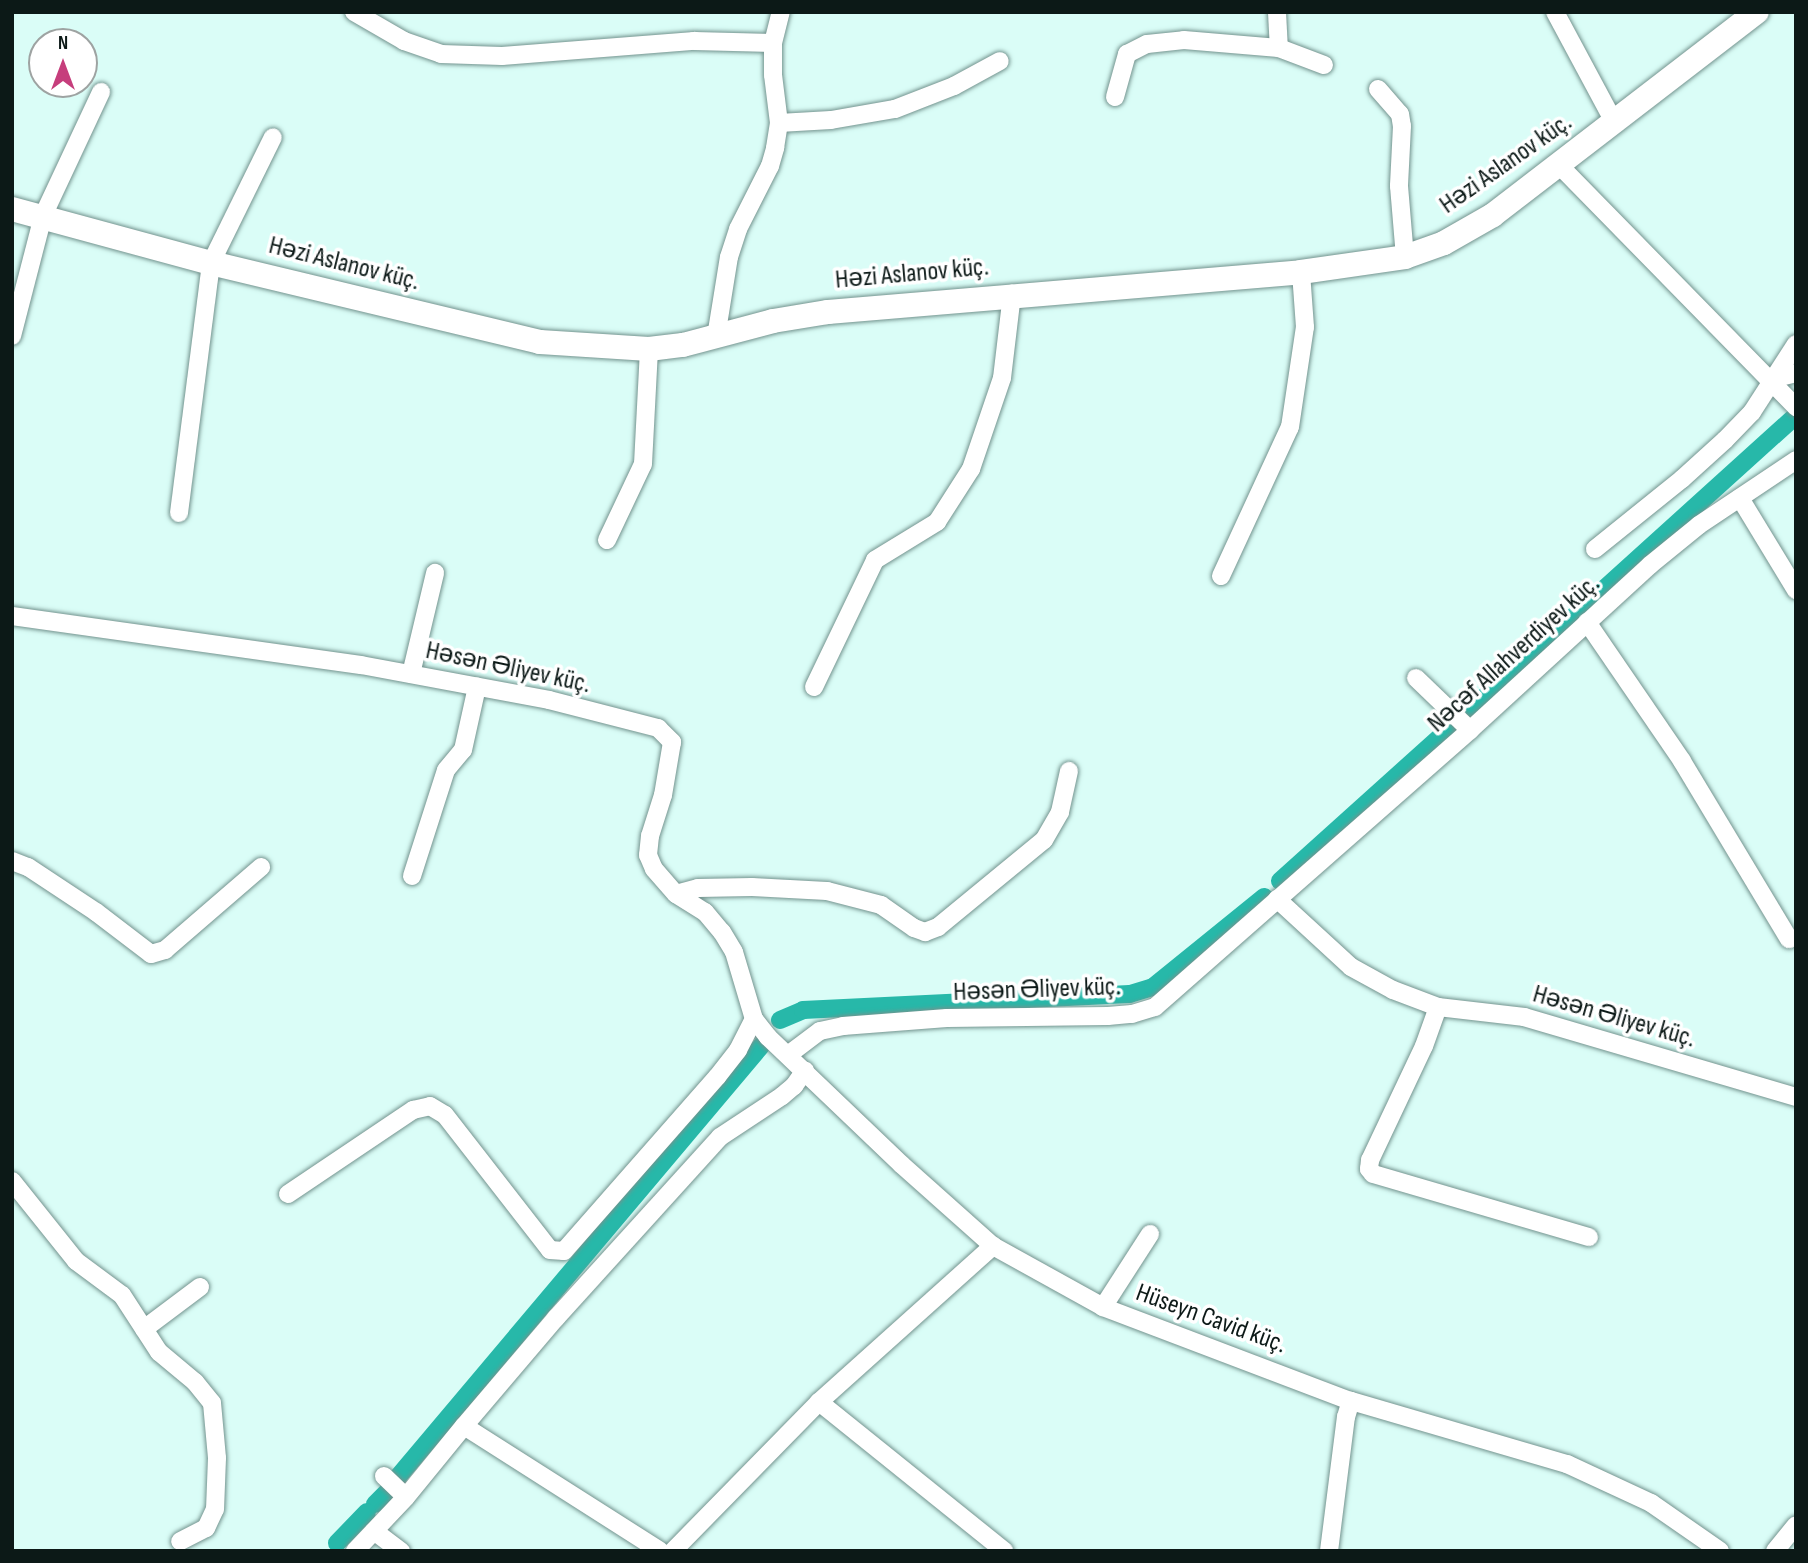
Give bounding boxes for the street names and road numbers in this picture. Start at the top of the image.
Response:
street label: Həzi Aslanov küç. [1434,107,1578,221]
street label: Həzi Aslanov küç. [266,230,422,298]
street label: Həzi Aslanov küç. [834,252,990,296]
street label: Nəcəf Allahverdiyev küç. [1422,569,1606,739]
street label: Həsən Əliyev küç. [423,635,593,701]
street label: Həsən Əliyev küç. [953,971,1121,1009]
street label: Həsən Əliyev küç. [1529,979,1699,1055]
street label: Hüseyn Cavid küç. [1132,1277,1290,1361]

